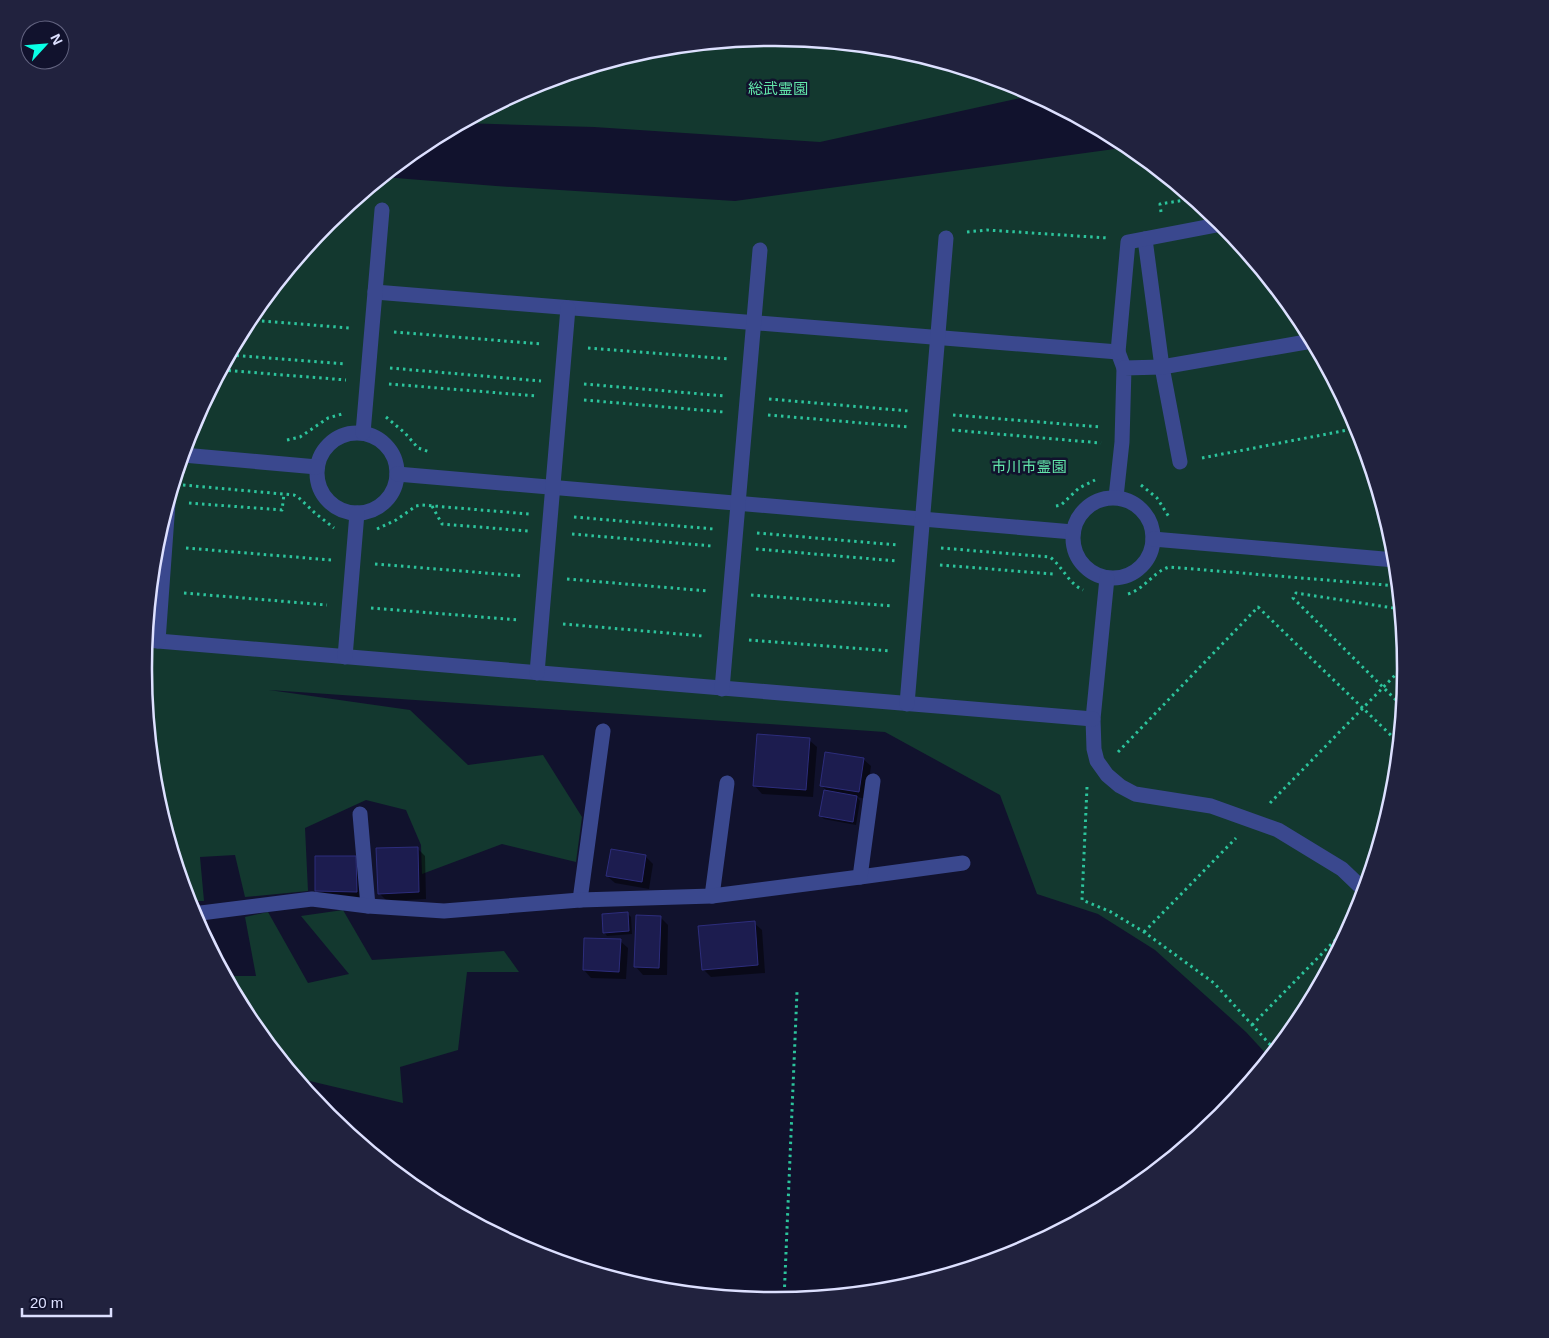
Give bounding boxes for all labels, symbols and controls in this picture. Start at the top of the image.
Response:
north arrow [20,20,70,70]
text: N [47,31,66,47]
park label: 総武霊園 [748,80,808,97]
park label: 市川市霊園 [991,458,1067,475]
scale bar [22,1286,111,1318]
text: 20 m [30,1294,63,1311]

